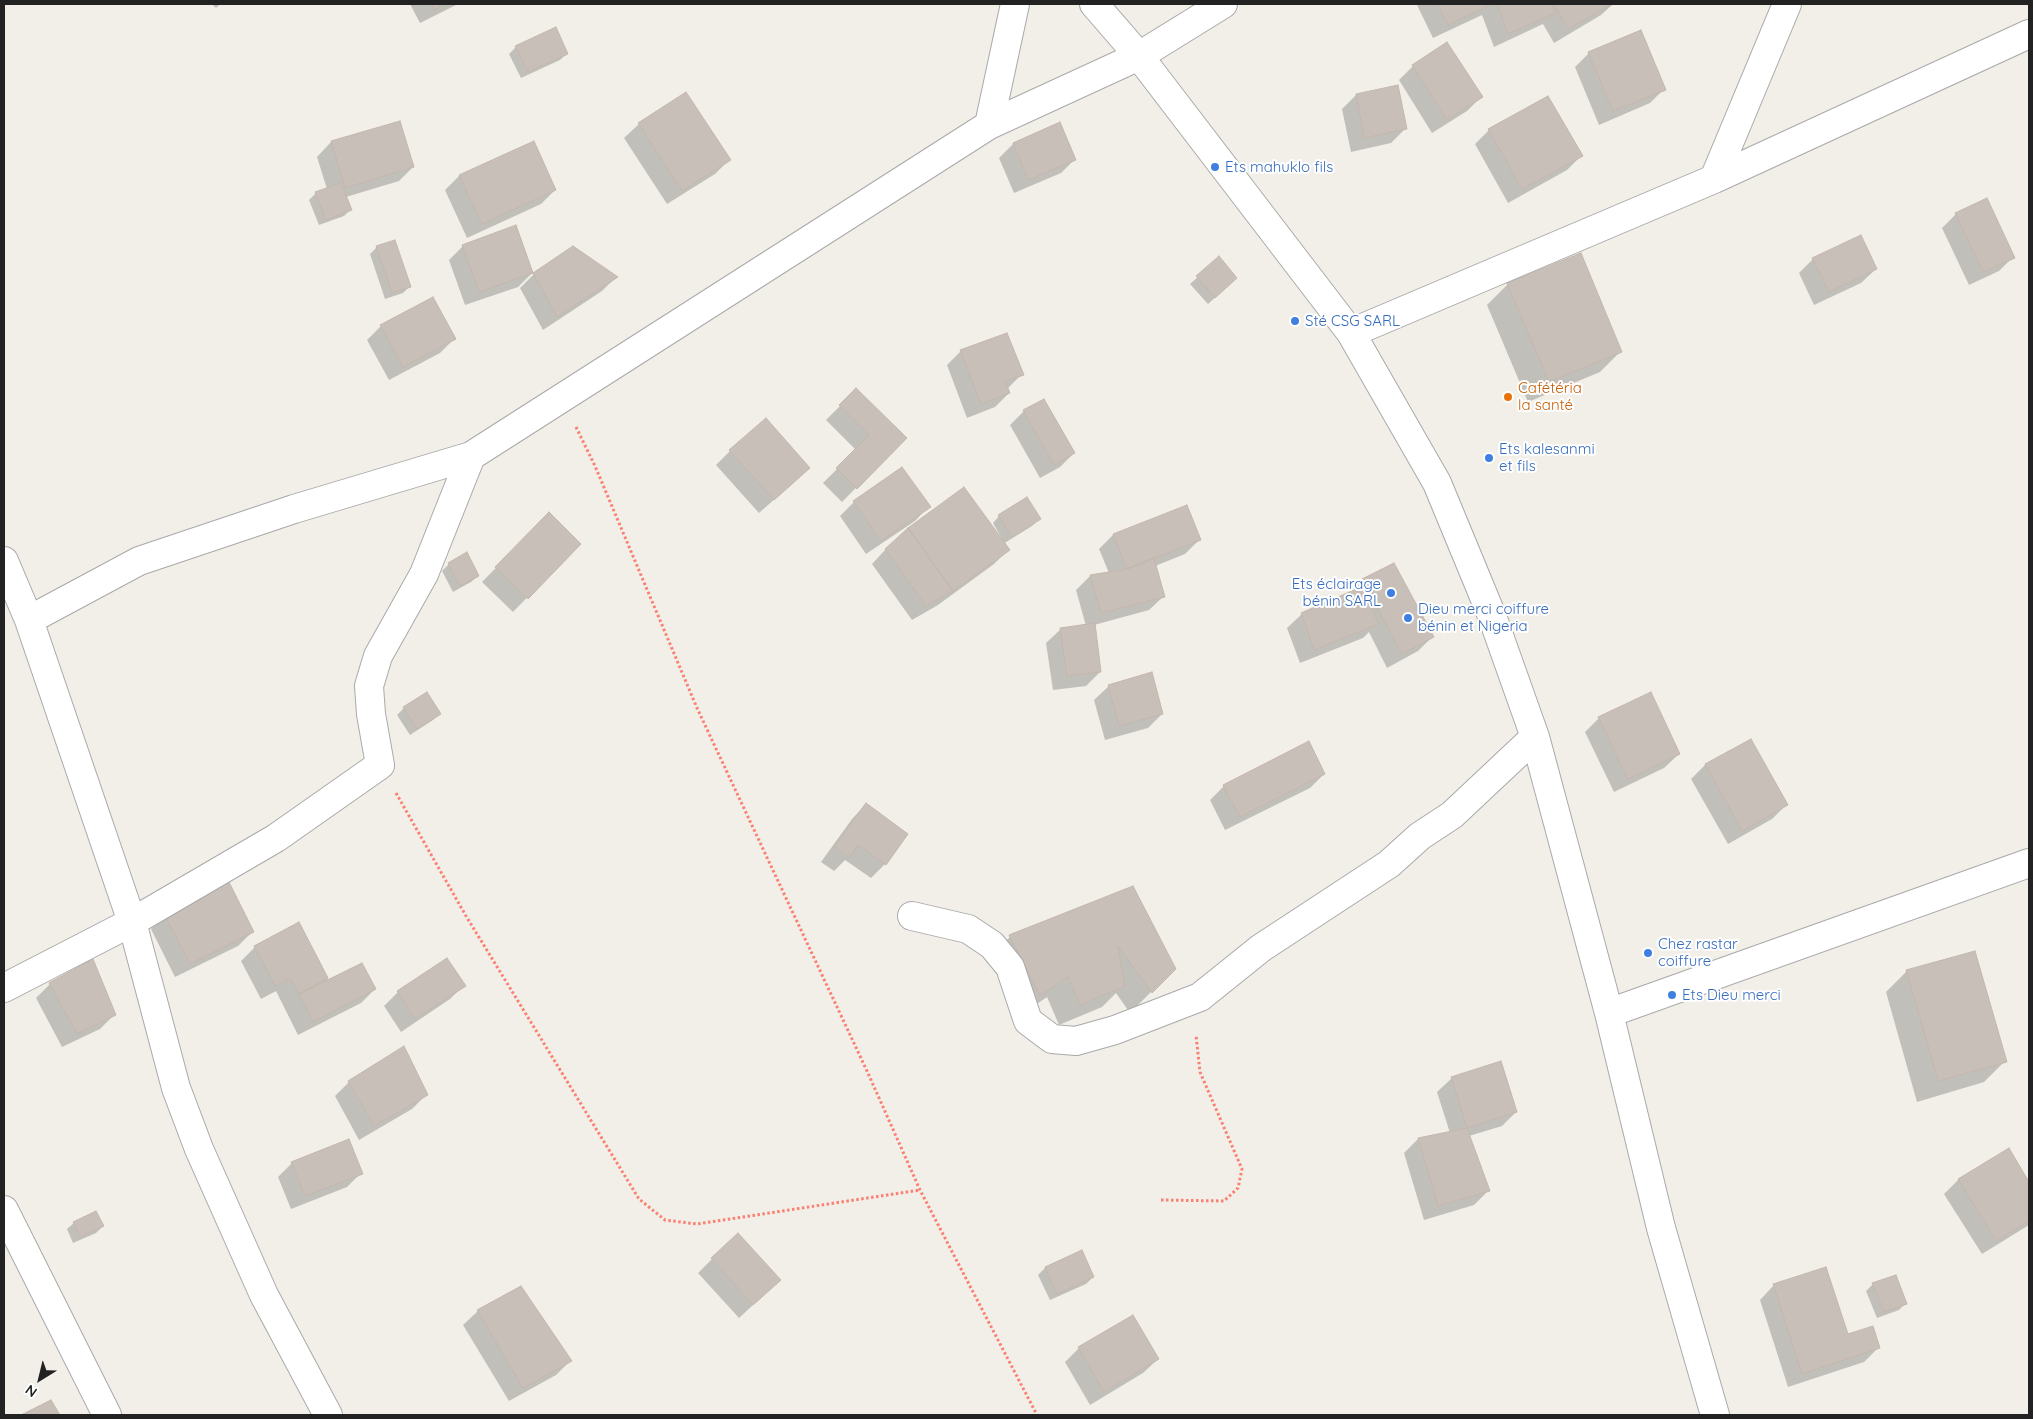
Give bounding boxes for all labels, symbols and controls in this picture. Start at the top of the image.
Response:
place label: Ets mahuklo fils [1225,158,1333,176]
marker: Ets mahuklo fils [1209,161,1221,173]
place label: Sté CSG SARL [1305,312,1400,330]
marker: Sté CSG SARL [1289,315,1301,327]
place label: Cafétéria la santé [1518,379,1582,414]
marker: Cafétéria la santé [1502,391,1514,403]
place label: Ets kalesanmi et fils [1499,440,1595,475]
marker: Ets kalesanmi et fils [1483,452,1495,464]
place label: Ets éclairage bénin SARL [1292,575,1381,610]
marker: Ets éclairage bénin SARL [1385,587,1397,599]
place label: Dieu merci coiffure bénin et Nigeria [1418,600,1549,635]
marker: Dieu merci coiffure bénin et Nigeria [1402,612,1414,624]
place label: Chez rastar coiffure [1658,935,1738,970]
marker: Chez rastar coiffure [1642,947,1654,959]
place label: Ets Dieu merci [1682,986,1781,1004]
marker: Ets Dieu merci [1666,989,1678,1001]
north arrow [15,1354,65,1404]
text: N [22,1381,41,1401]

